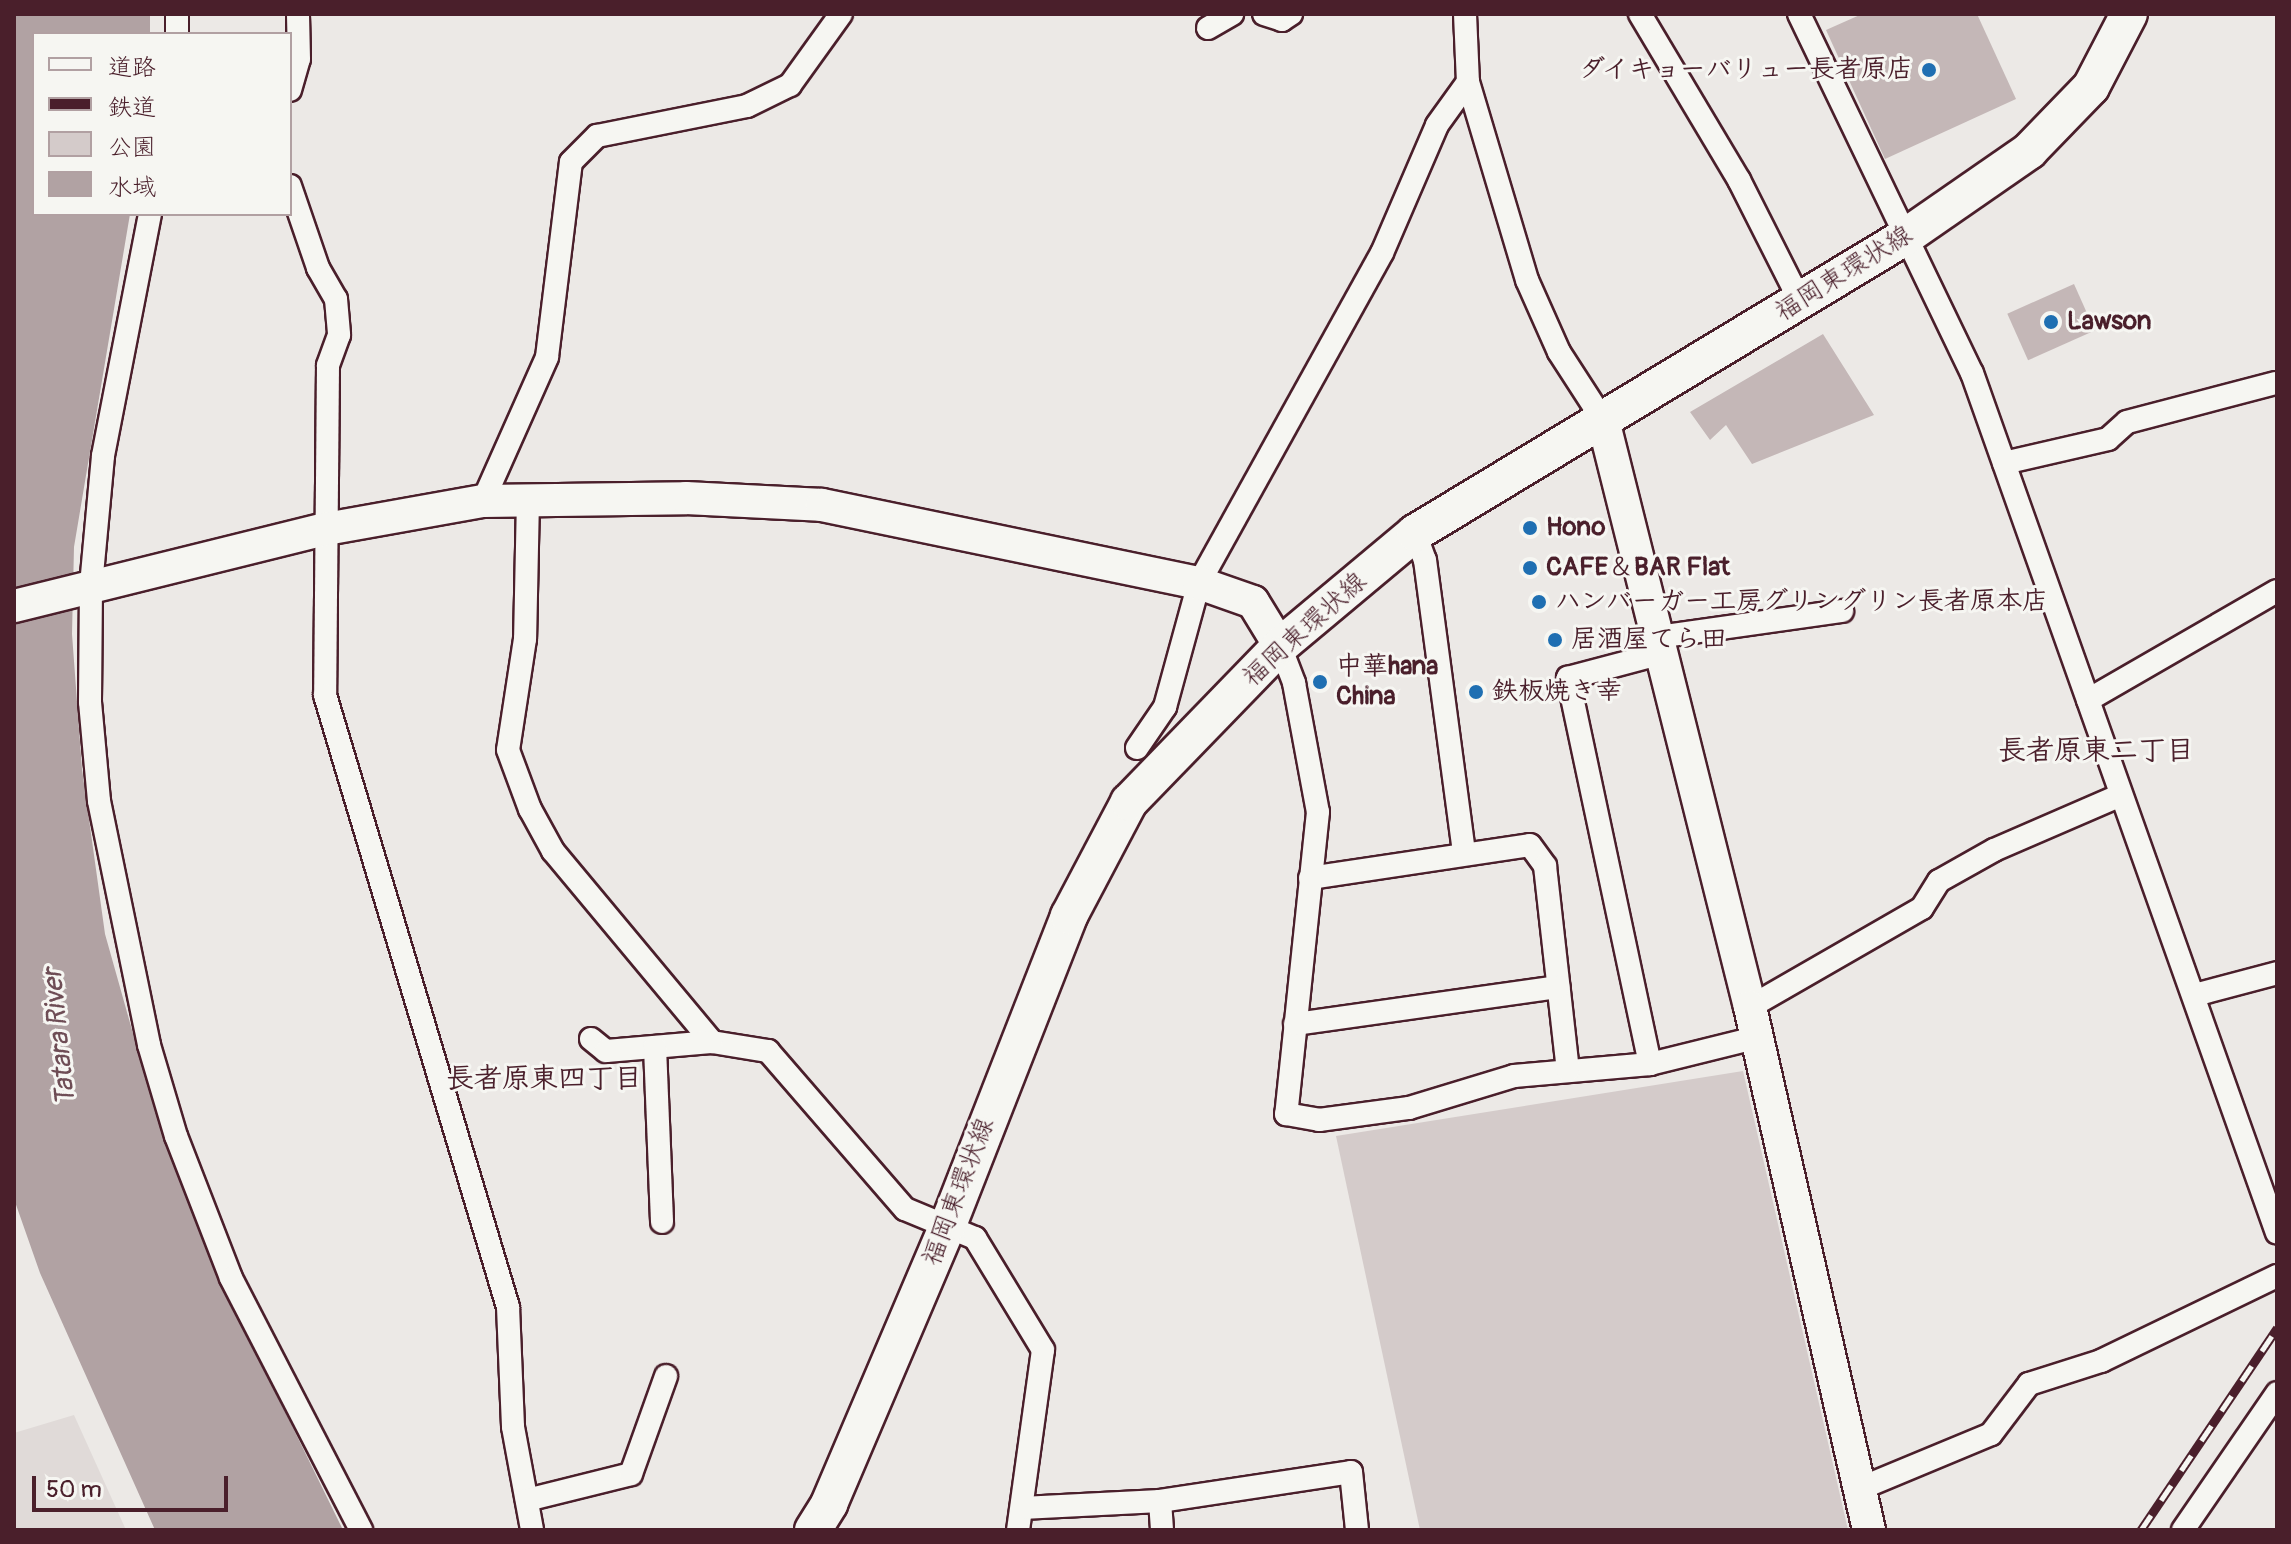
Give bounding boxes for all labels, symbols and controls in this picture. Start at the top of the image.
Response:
legend [32,32,292,216]
text: 道路 [108,53,156,82]
place label: ダイキョーバリュー長者原店 [1577,54,1913,86]
marker: ダイキョーバリュー長者原店 [1920,61,1938,79]
text: 鉄道 [108,93,156,122]
text: 公園 [108,133,156,162]
text: 水域 [108,173,156,202]
street label: 福岡東環状線 [1770,219,1918,329]
place label: Lawson [2067,306,2151,338]
marker: Lawson [2042,313,2060,331]
place label: Hono [1546,512,1605,544]
marker: Hono [1521,519,1539,537]
place label: CAFE＆BAR Flat [1546,552,1730,584]
marker: CAFE＆BAR Flat [1521,559,1539,577]
street label: 福岡東環状線 [1237,566,1373,694]
place label: ハンバーガー工房グリングリン長者原本店 [1555,586,2049,618]
marker: ハンバーガー工房グリングリン長者原本店 [1530,593,1548,611]
place label: 居酒屋てら田 [1571,624,1727,656]
marker: 居酒屋てら田 [1546,631,1564,649]
place label: 中華hana China [1336,651,1438,712]
marker: 中華hana China [1311,673,1329,691]
place label: 鉄板焼き幸 [1492,676,1622,708]
marker: 鉄板焼き幸 [1467,683,1485,701]
district label: 長者原東二丁目 [1998,734,2194,768]
water label: Tatara River [36,967,84,1107]
district label: 長者原東四丁目 [446,1062,642,1096]
street label: 福岡東環状線 [916,1114,1002,1270]
scale bar [36,1460,232,1510]
text: 50 m [46,1475,102,1504]

